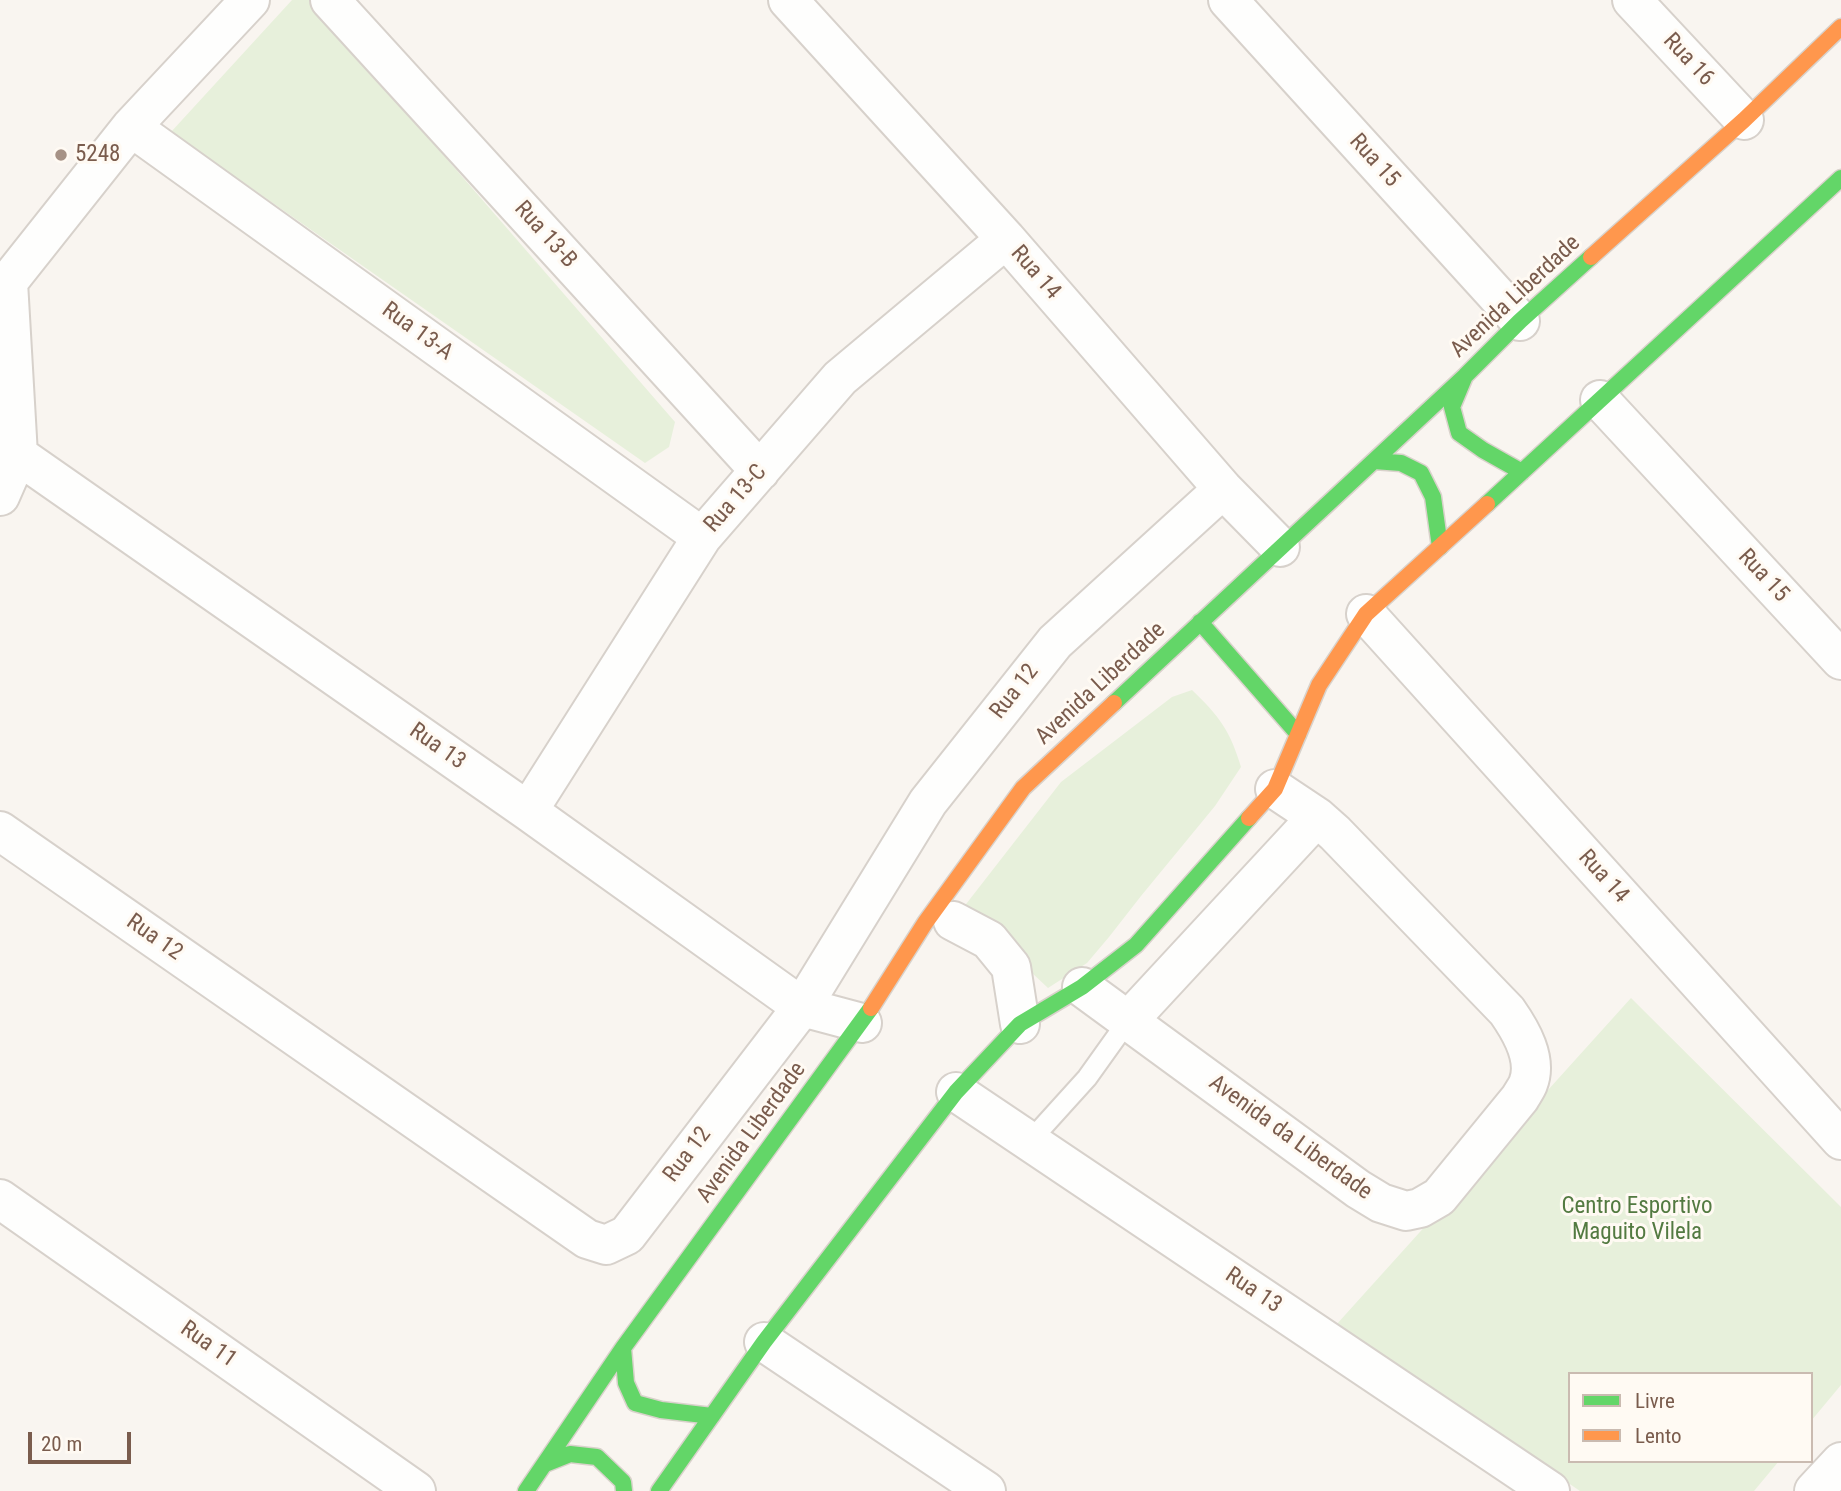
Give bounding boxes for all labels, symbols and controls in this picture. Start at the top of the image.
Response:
street label: Rua 16 [1657,28,1719,92]
street label: Rua 15 [1343,129,1405,193]
place label: 5248 [75,141,120,169]
marker: 5248 [53,147,69,163]
street label: Rua 13-B [508,196,582,274]
street label: Avenida Liberdade [1446,230,1586,364]
street label: Rua 14 [1004,240,1066,306]
street label: Rua 13-A [376,297,458,367]
street label: Rua 13-C [699,459,773,539]
street label: Rua 15 [1732,544,1794,608]
street label: Avenida Liberdade [1031,617,1171,751]
street label: Rua 12 [985,659,1045,725]
street label: Rua 13 [404,718,470,776]
street label: Rua 14 [1572,845,1634,909]
street label: Rua 12 [121,909,187,967]
street label: Avenida Liberdade [692,1057,812,1209]
street label: Avenida da Liberdade [1203,1070,1377,1206]
street label: Rua 12 [658,1122,718,1188]
park label: Centro Esportivo Maguito Vilela [1561,1193,1713,1247]
street label: Rua 13 [1219,1262,1287,1320]
street label: Rua 11 [175,1316,241,1374]
legend [1568,1372,1813,1463]
text: Livre [1635,1389,1675,1413]
scale bar [32,1418,135,1462]
text: Lento [1635,1424,1682,1448]
text: 20 m [41,1432,82,1456]

